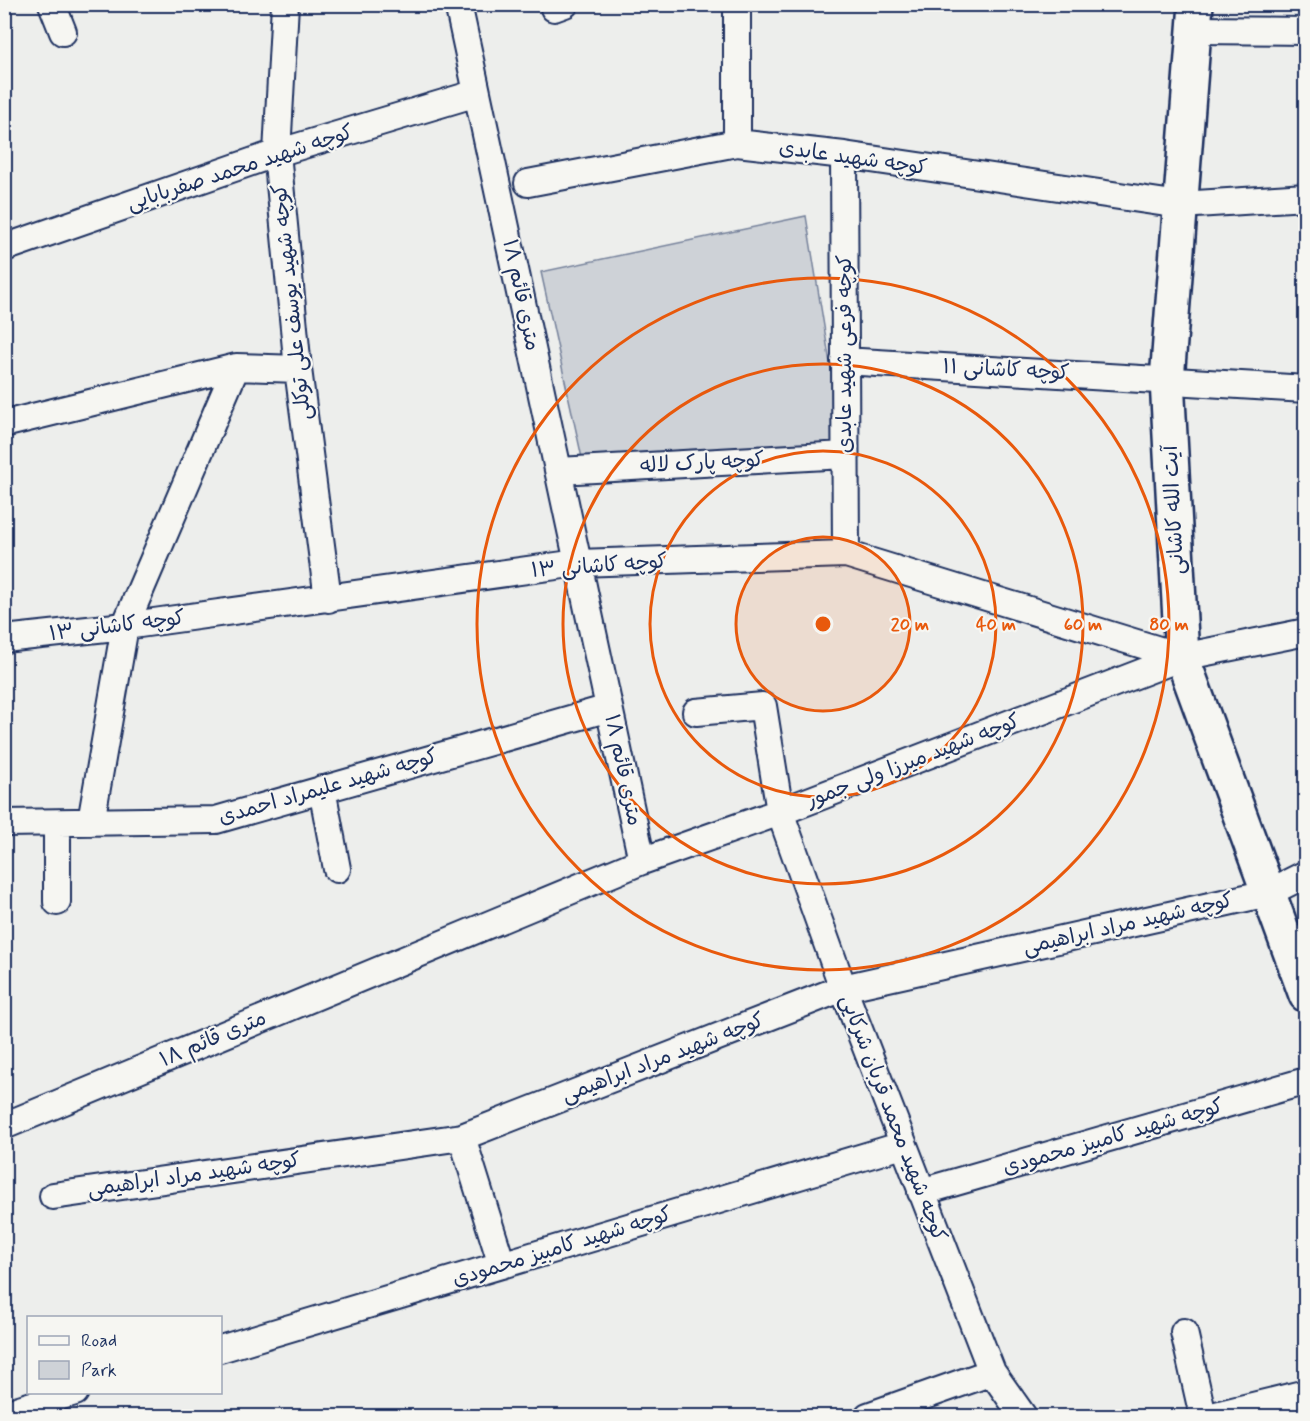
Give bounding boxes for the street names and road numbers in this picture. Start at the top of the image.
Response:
street label: کوچه شهید محمد صفربابایی [123,118,357,218]
street label: کوچه شهید عابدی [777,134,929,182]
street label: کوچه شهید یوسف علی توکلی [266,182,318,422]
street label: ۱۸ متری قائم [495,237,546,354]
street label: کوچه فرعی شهید عابدی [831,255,859,453]
street label: کوچه کاشانی ۱۱ [942,353,1070,387]
street label: آیت الله کاشانی [1157,444,1191,575]
street label: کوچه پارک لاله [639,446,765,480]
street label: کوچه کاشانی ۱۳ [530,547,668,585]
street label: کوچه کاشانی ۱۳ [48,604,186,648]
street label: کوچه شهید میرزا ولی جمور [801,707,1024,815]
street label: ۱۸ متری قائم [597,712,648,829]
street label: کوچه شهید علیمراد احمدی [215,742,441,832]
street label: کوچه شهید مراد ابراهیمی [1020,886,1236,962]
street label: کوچه شهید محمد قربان شرکایی [833,991,953,1245]
street label: ۱۸ متری قائم [155,1004,271,1075]
street label: کوچه شهید مراد ابراهیمی [558,1006,768,1110]
street label: کوچه شهید کامبیز محمودی [999,1092,1227,1182]
street label: کوچه شهید مراد ابراهیمی [86,1146,302,1204]
street label: کوچه شهید کامبیز محمودی [449,1200,675,1294]

